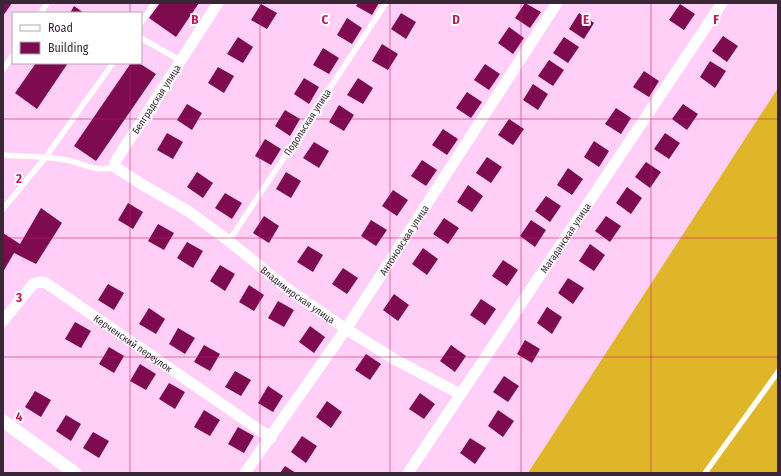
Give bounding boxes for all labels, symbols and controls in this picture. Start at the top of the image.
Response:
legend [12,12,142,64]
text: B [191,12,199,27]
text: C [322,12,329,27]
text: D [452,12,460,27]
text: E [583,12,589,27]
text: F [713,12,719,27]
text: Road [48,21,73,35]
text: Building [48,41,89,55]
street label: Белградская улица [130,63,184,137]
street label: Подольская улица [282,87,334,158]
text: 2 [15,171,22,186]
street label: Магаданская улица [538,201,594,276]
street label: Антоновская улица [377,203,432,278]
street label: Владимирская улица [258,264,337,327]
text: 3 [15,290,22,305]
street label: Керченский переулок [91,313,175,375]
text: 4 [16,409,23,424]

